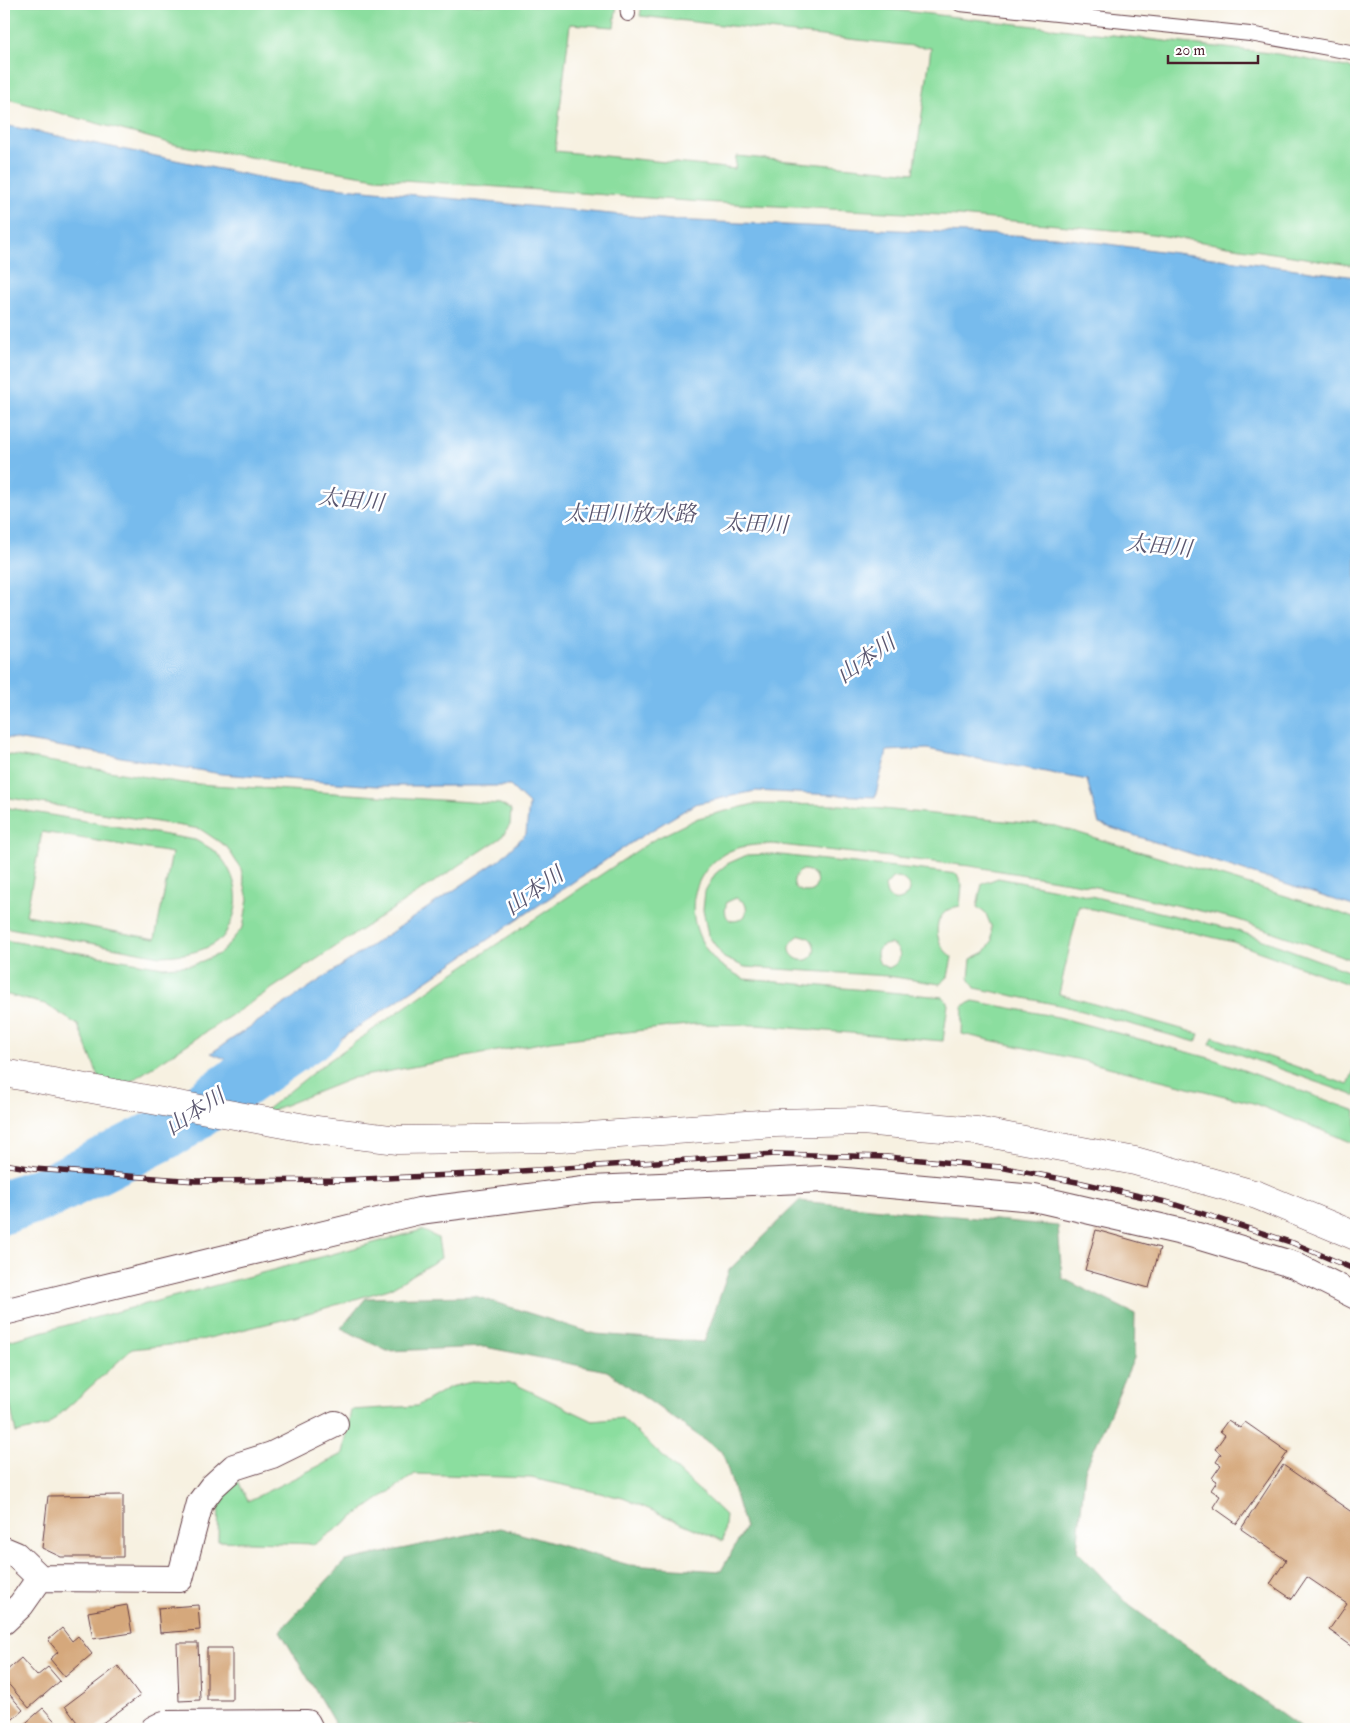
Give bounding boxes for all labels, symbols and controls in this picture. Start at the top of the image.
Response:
scale bar [1168,32,1258,64]
text: 20 m [1175,41,1205,60]
water label: 太田川 [317,483,387,518]
water label: 太田川放水路 [564,500,698,528]
water label: 太田川 [722,509,790,539]
water label: 太田川 [1125,529,1195,564]
water label: 山本川 [831,627,903,689]
water label: 山本川 [499,859,571,921]
water label: 山本川 [160,1081,232,1142]

